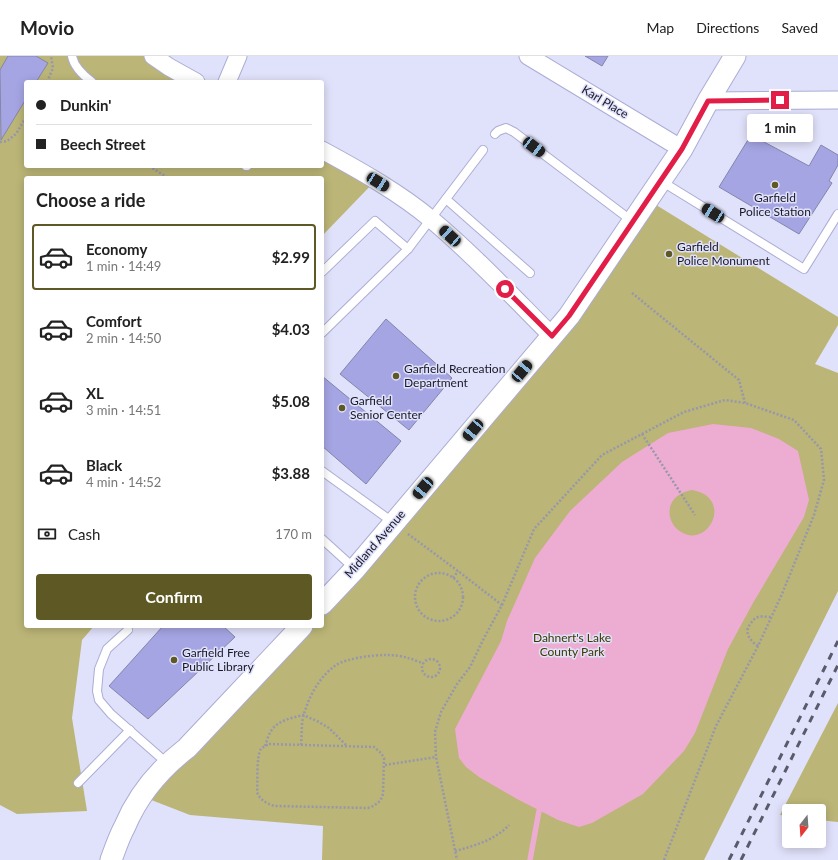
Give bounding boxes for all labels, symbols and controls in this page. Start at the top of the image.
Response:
text: Movio [20,16,74,39]
text: Map [647,19,674,36]
text: Directions [696,19,759,36]
text: Saved [781,19,818,36]
street label: Karl Place [579,82,631,121]
route end [771,91,789,109]
text: Dunkin' [60,96,111,114]
callout: 1 min [747,114,813,142]
text: 1 min [764,120,796,136]
text: Beech Street [60,135,146,153]
car [521,135,547,159]
car [365,171,391,193]
marker: Garfield Police Station [770,180,780,190]
text: Choose a ride [36,189,145,211]
place label: Garfield Police Station [739,190,811,219]
car [700,202,726,224]
car [437,224,463,248]
icon: car [38,239,74,275]
place label: Garfield Police Monument [677,239,770,268]
text: Economy [86,240,147,258]
text: $2.99 [272,248,310,266]
marker: Garfield Police Monument [664,249,674,259]
text: 1 min · 14:49 [86,258,161,274]
route start [496,280,514,298]
icon: car [38,311,74,347]
text: Comfort [86,312,142,330]
text: $4.03 [272,320,310,338]
text: 2 min · 14:50 [86,330,161,346]
car [510,358,534,384]
place label: Garfield Recreation Department [404,361,505,390]
marker: Garfield Recreation Department [391,371,401,381]
icon: car [38,383,74,419]
text: XL [86,384,104,402]
text: $5.08 [272,392,310,410]
place label: Garfield Senior Center [350,393,423,422]
text: 3 min · 14:51 [86,402,161,418]
marker: Garfield Senior Center [337,403,347,413]
car [461,417,485,443]
icon: car [38,455,74,491]
text: Black [86,456,122,474]
text: $3.88 [272,464,310,482]
text: 4 min · 14:52 [86,474,161,490]
car [411,475,435,501]
street label: Midland Avenue [341,507,408,581]
icon: cash [36,523,58,545]
text: Cash [68,525,100,543]
text: 170 m [275,526,312,542]
button: Confirm [36,574,312,620]
park label: Dahnert's Lake County Park [533,630,611,659]
place label: Garfield Free Public Library [182,645,254,674]
marker: Garfield Free Public Library [169,655,179,665]
north arrow [782,804,826,848]
map controls [782,804,826,848]

